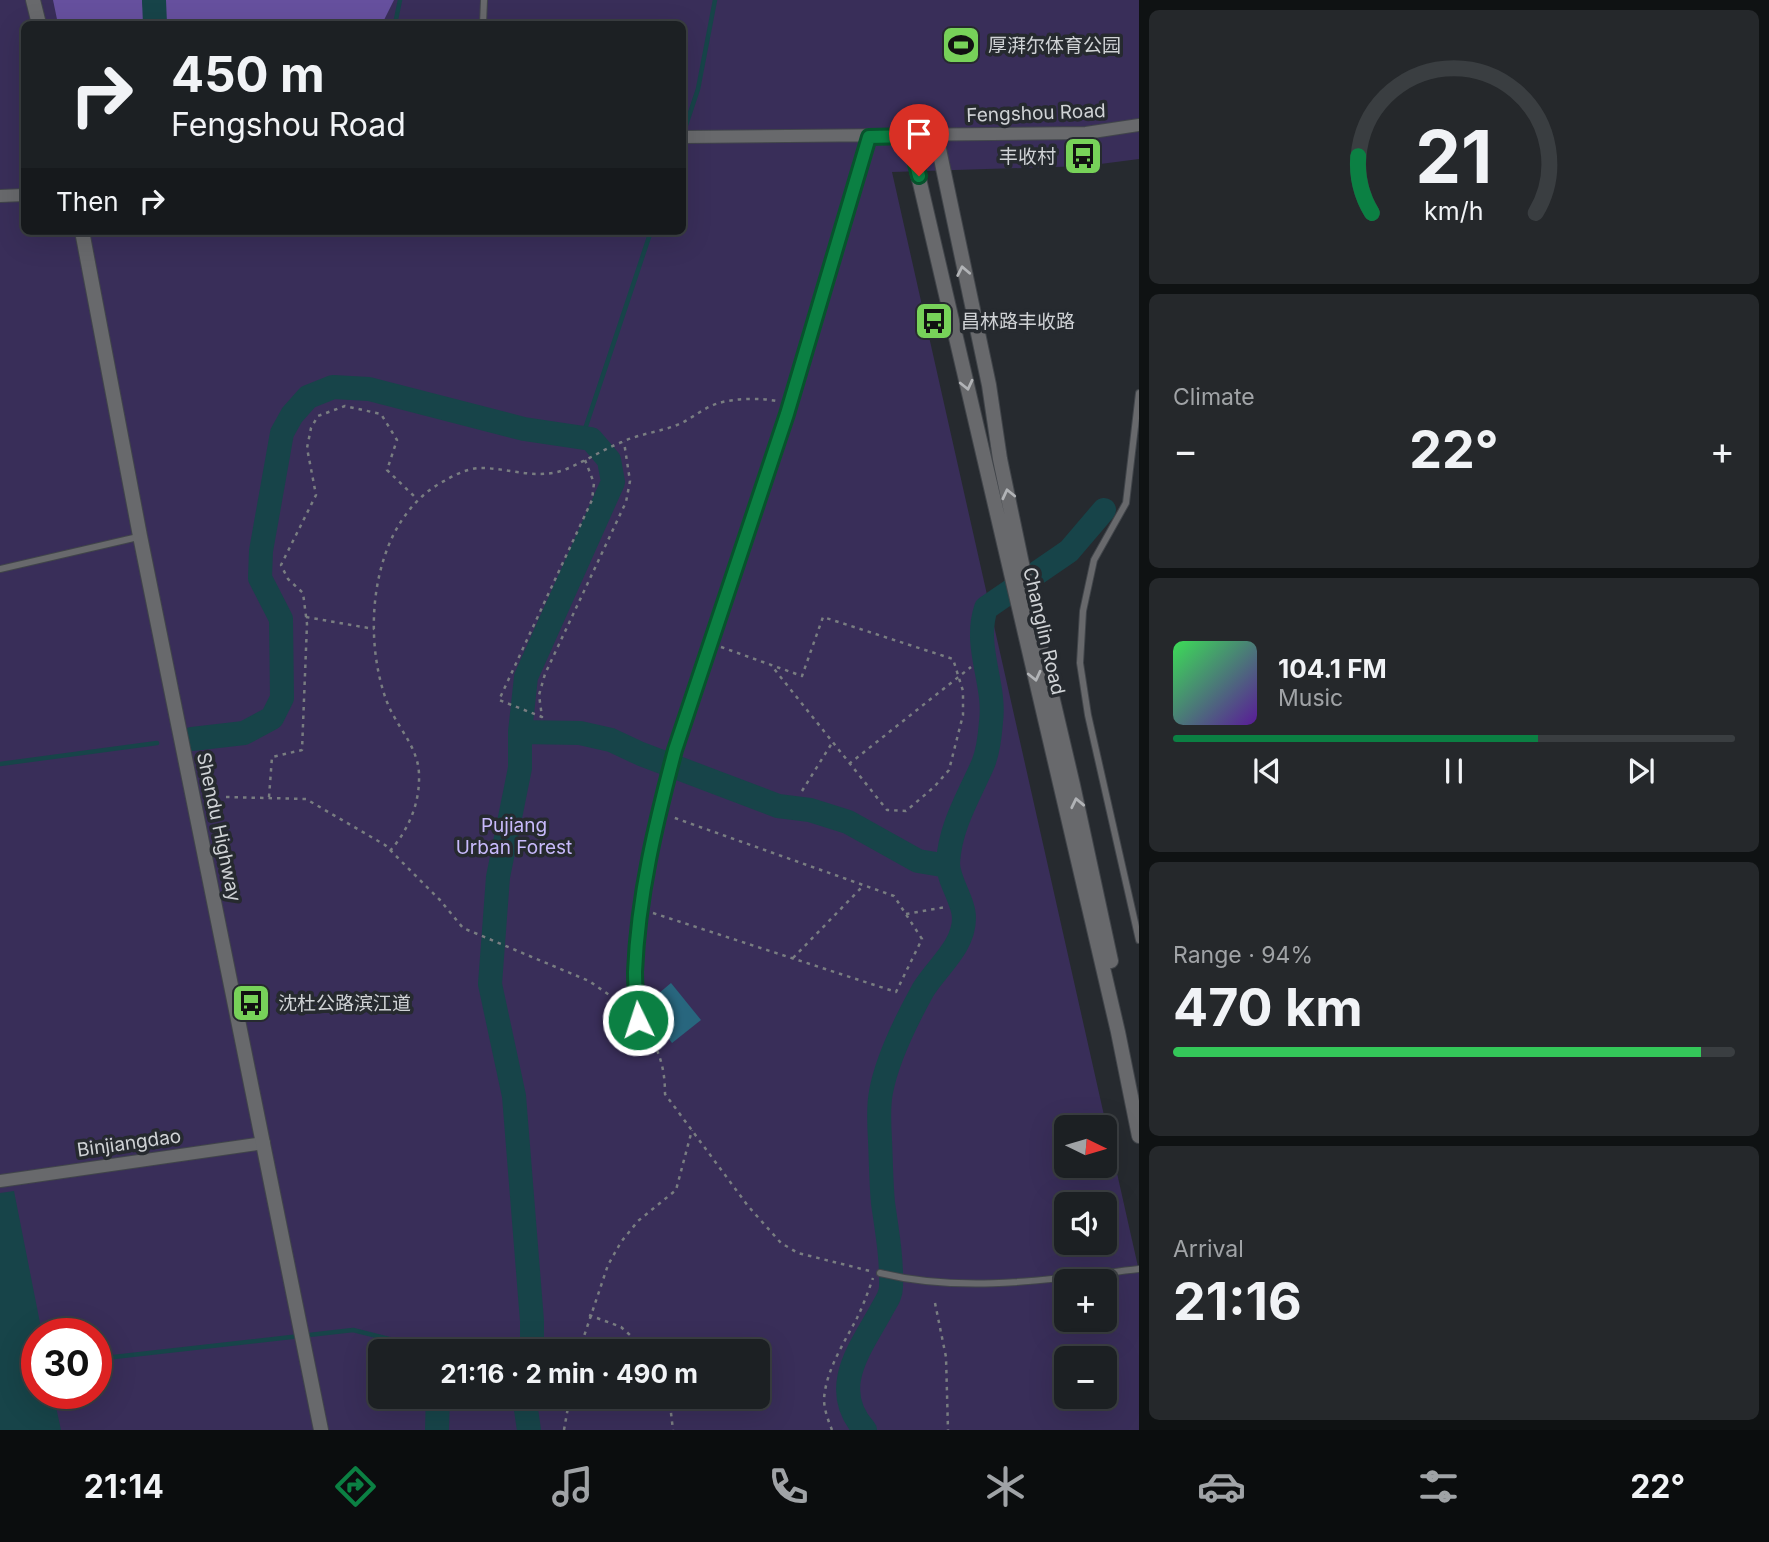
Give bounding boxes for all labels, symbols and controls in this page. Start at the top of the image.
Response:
sports icon: 厚湃尔体育公园 [940,24,982,66]
place label: 厚湃尔体育公园 [988,34,1121,57]
text: 450 m [171,45,325,104]
icon: right [56,49,147,140]
street label: Fengshou Road [966,99,1106,127]
pin [889,104,949,176]
text: Fengshou Road [171,105,406,144]
text: 21 [1415,112,1493,201]
icon: arrive [900,115,938,153]
bus stop icon: 丰收村 [1062,135,1104,177]
place label: 丰收村 [999,145,1056,168]
icon: right [133,182,171,220]
text: Then [56,186,119,217]
text: km/h [1424,196,1484,226]
one-way arrow [957,265,972,277]
bus stop icon: 昌林路丰收路 [913,300,955,342]
place label: 昌林路丰收路 [961,310,1075,333]
one-way arrow [959,379,973,391]
text: Climate [1173,383,1255,411]
text: 22° [1409,418,1499,481]
text: − [1173,427,1198,473]
text: + [1710,427,1735,473]
one-way arrow [1002,488,1016,500]
street label: Changlin Road [1018,565,1070,697]
text: 104.1 FM [1278,653,1387,684]
one-way arrow [1026,670,1041,682]
text: Music [1278,684,1343,712]
street label: Shendu Highway [192,750,246,904]
icon: previous [1248,752,1286,790]
icon: pause [1435,752,1473,790]
icon: next [1622,752,1660,790]
one-way arrow [1071,797,1086,809]
park label: Pujiang Urban Forest [456,814,572,859]
text: Range · 94% [1173,941,1313,969]
text: 470 km [1173,976,1363,1039]
bus stop icon: 沈杜公路滨江道 [230,982,272,1024]
position arrow [601,983,675,1057]
place label: 沈杜公路滨江道 [278,992,411,1015]
north arrow [1054,1115,1116,1178]
map controls [1054,1115,1117,1409]
street label: Binjiangdao [76,1124,182,1162]
button: sound [1054,1192,1117,1255]
text: Arrival [1173,1235,1244,1263]
button: + [1054,1269,1117,1332]
text: 21:16 [1173,1270,1302,1333]
speed limit sign: 30 [21,1318,112,1409]
button: − [1054,1346,1117,1409]
text: 21:16 · 2 min · 490 m [440,1358,698,1389]
icon: directions [331,1462,380,1511]
icon: music [548,1462,597,1511]
icon: phone [764,1462,813,1511]
icon: climate [981,1462,1030,1511]
icon: car [1197,1462,1246,1511]
icon: filters [1414,1462,1463,1511]
text: 21:14 [84,1467,164,1506]
text: 22° [1630,1467,1685,1506]

